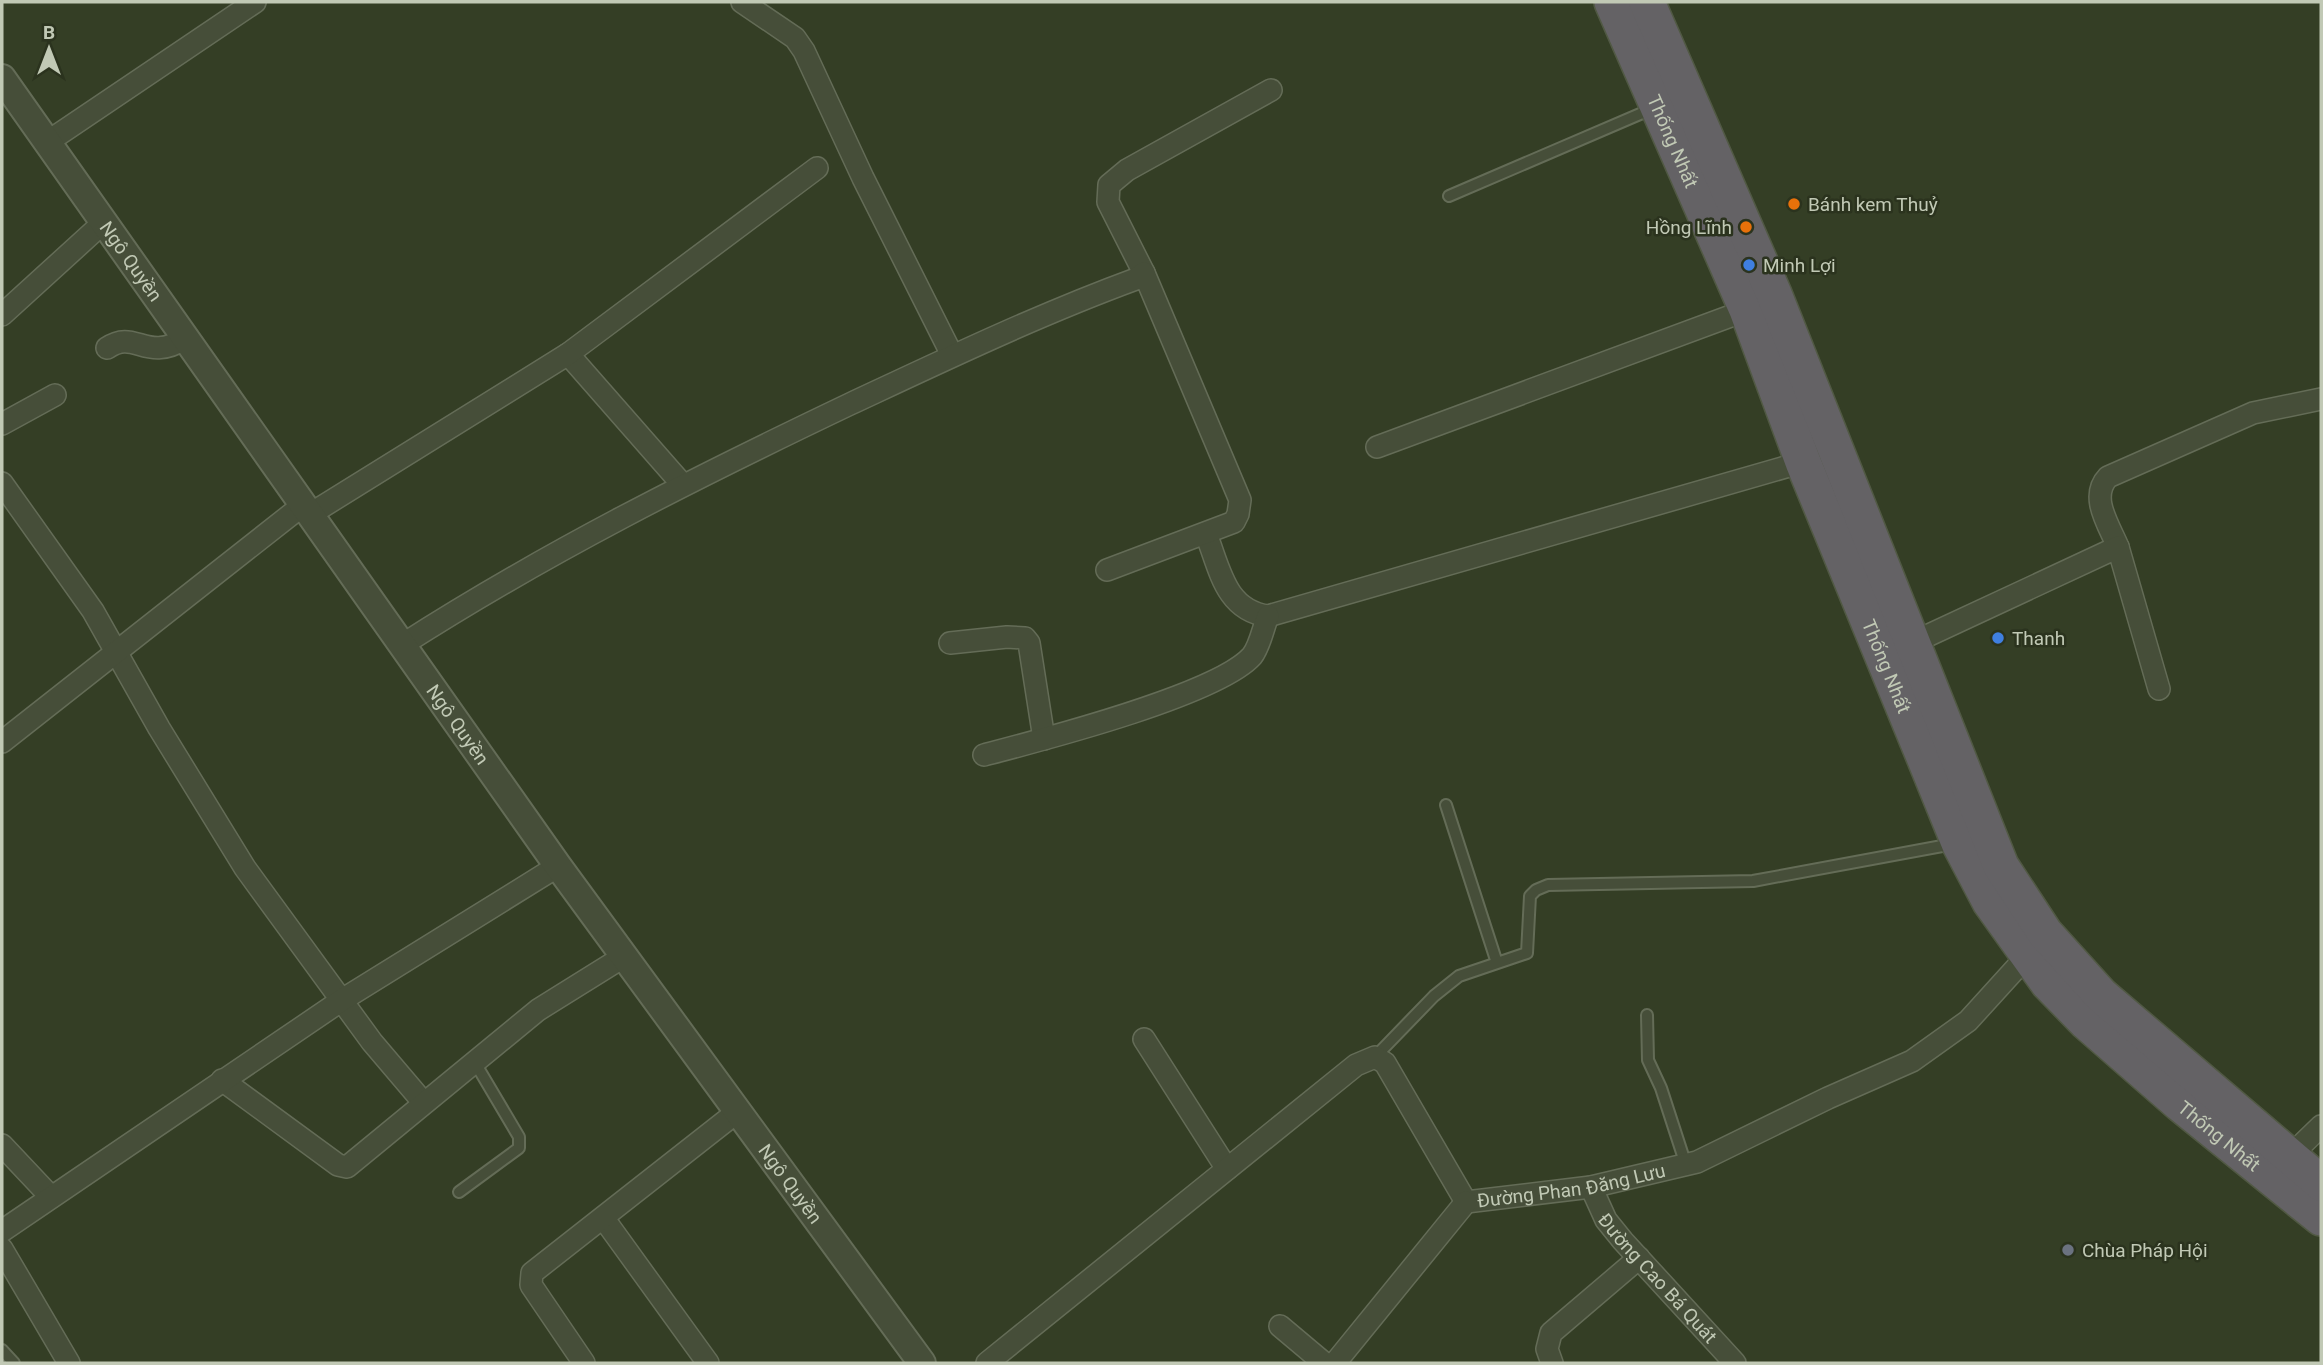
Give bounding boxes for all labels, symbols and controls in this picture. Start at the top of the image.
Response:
north arrow [14,14,84,84]
text: B [43,21,55,44]
street label: Thống Nhất [1642,91,1703,191]
place label: Bánh kem Thuỷ [1808,193,1938,216]
marker: Bánh kem Thuỷ [1786,196,1802,212]
place label: Hồng Lĩnh [1646,216,1732,239]
street label: Ngô Quyền [95,217,167,306]
marker: Hồng Lĩnh [1738,219,1754,235]
place label: Minh Lợi [1763,254,1836,277]
marker: Minh Lợi [1741,257,1757,273]
street label: Thống Nhất [1857,616,1916,717]
place label: Thanh [2012,627,2065,650]
marker: Thanh [1990,630,2006,646]
street label: Ngô Quyền [421,680,494,769]
street label: Thống Nhất [2173,1096,2265,1176]
street label: Ngô Quyền [753,1140,827,1228]
street label: Đường Phan Đăng Lưu [1476,1159,1668,1213]
street label: Đường Cao Bá Quát [1593,1209,1722,1348]
place label: Chùa Pháp Hội [2082,1239,2208,1262]
marker: Chùa Pháp Hội [2060,1242,2076,1258]

